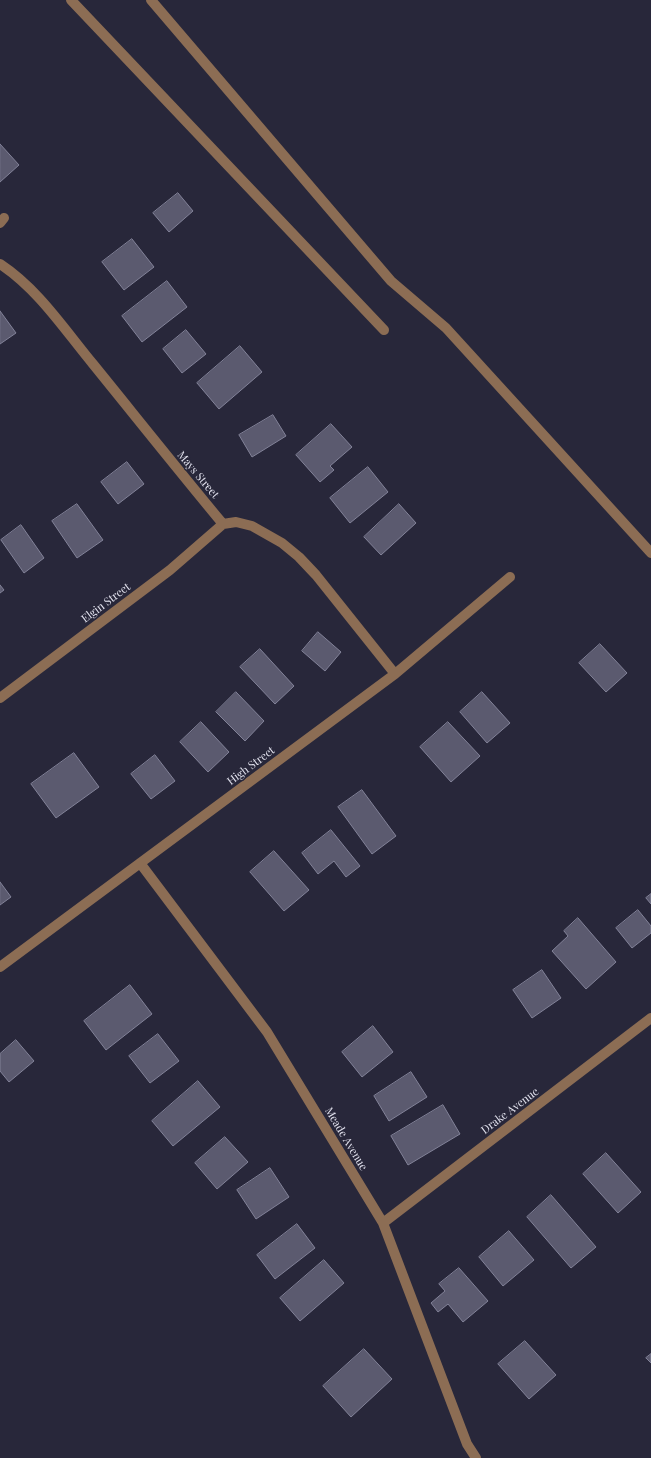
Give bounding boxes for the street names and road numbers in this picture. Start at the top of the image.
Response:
street label: Mays Street [174,449,222,501]
street label: Elgin Street [79,580,133,626]
street label: High Street [225,744,277,788]
street label: Drake Avenue [479,1085,541,1137]
street label: Meade Avenue [322,1105,370,1173]

